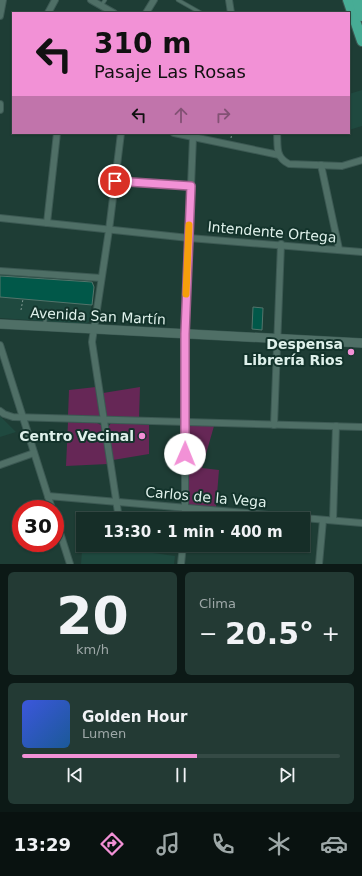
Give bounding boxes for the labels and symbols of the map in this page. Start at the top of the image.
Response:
pin [98,164,132,198]
street label: Intendente Ortega [207,218,337,246]
street label: Avenida San Martín [30,304,166,328]
place label: Despensa Librería Rios [243,336,343,368]
marker: Despensa Librería Rios [346,347,356,357]
place label: Centro Vecinal [19,428,134,444]
marker: Centro Vecinal [137,431,147,441]
position arrow [164,433,206,475]
street label: Carlos de la Vega [145,484,267,510]
speed limit sign: 30 [12,500,64,552]

